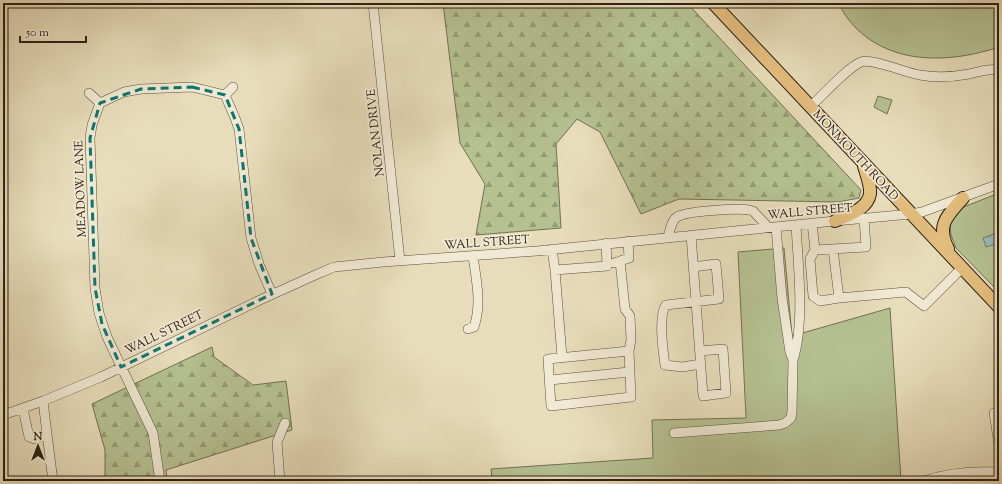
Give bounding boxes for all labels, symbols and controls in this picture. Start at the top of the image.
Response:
scale bar [20,18,86,44]
text: 50 m [25,24,49,42]
street label: NOLAN DRIVE [362,87,390,178]
street label: MONMOUTH ROAD [808,106,902,205]
street label: MEADOW LANE [70,139,92,238]
street label: WALL STREET [767,199,854,225]
street label: WALL STREET [444,231,531,255]
street label: WALL STREET [122,306,207,360]
north arrow [18,426,58,466]
text: N [33,429,43,445]

